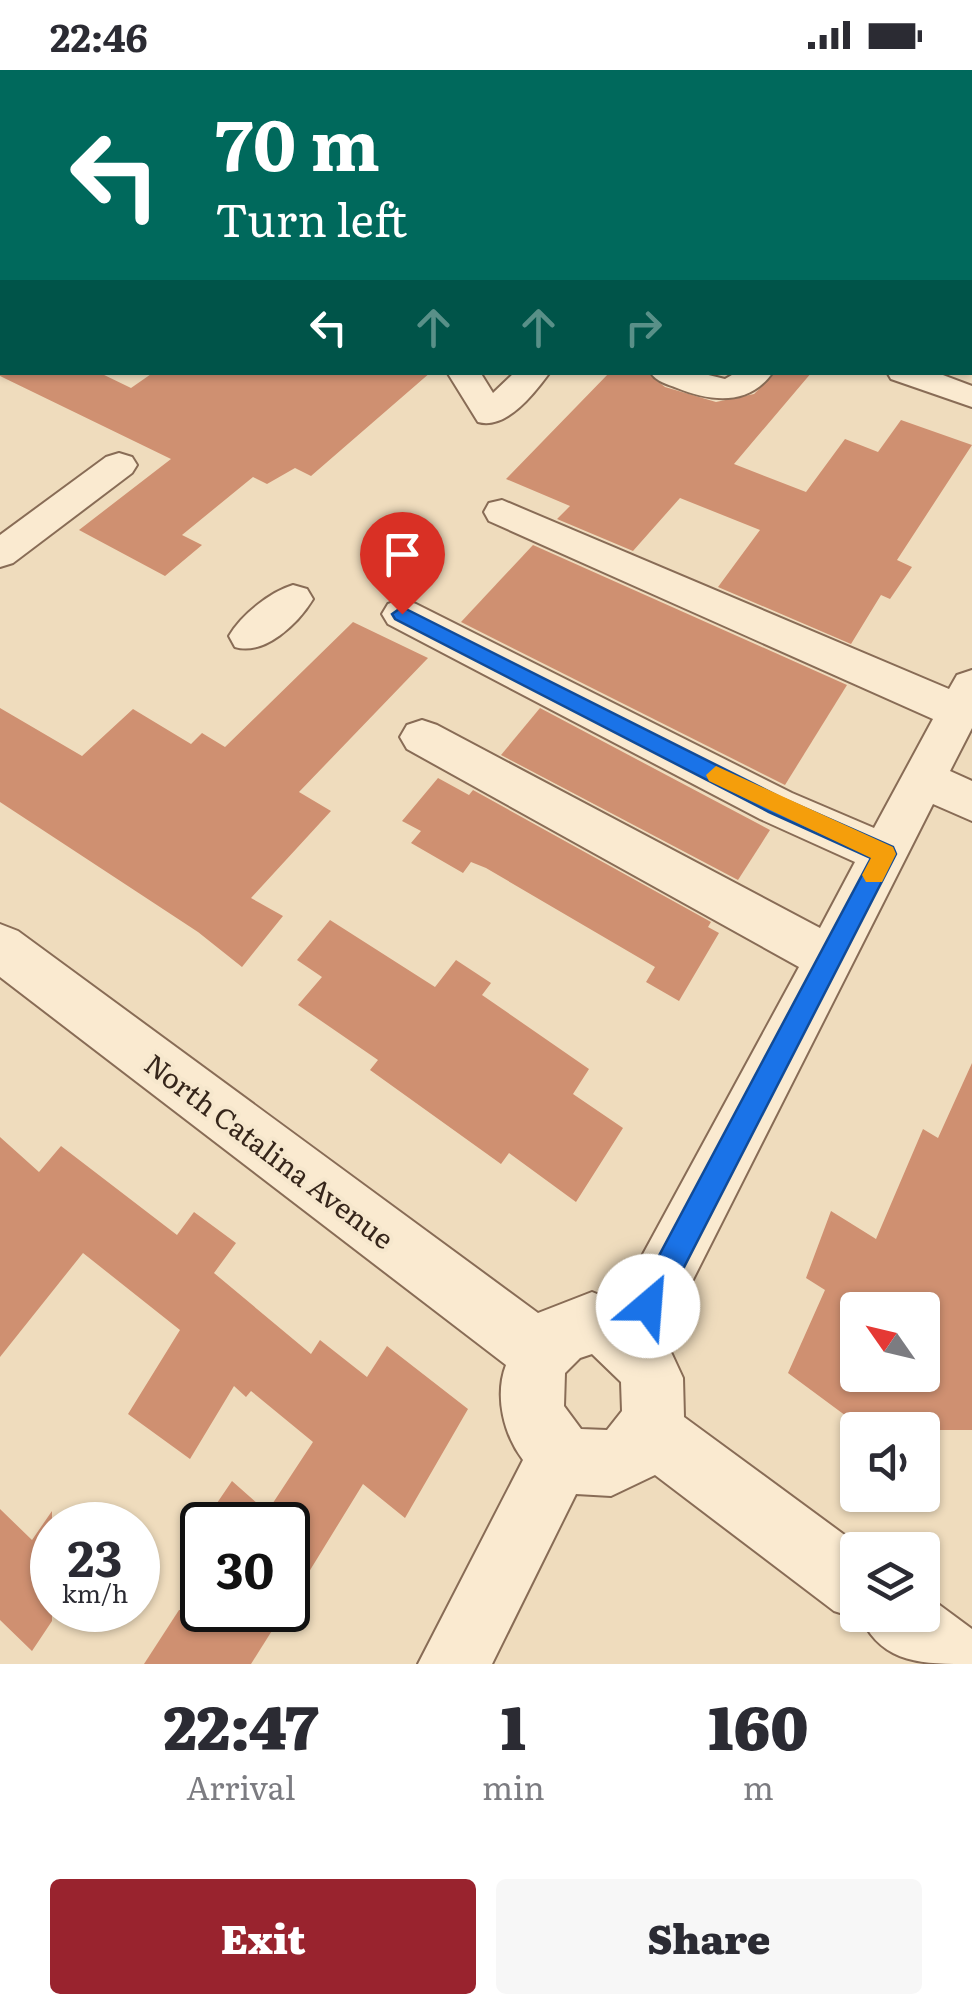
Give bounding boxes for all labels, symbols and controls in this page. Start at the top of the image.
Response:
text: 22:46 [50,7,148,64]
text: 70 m [215,89,380,193]
icon: left [50,110,180,240]
text: Turn left [215,184,407,251]
icon: left [301,300,356,355]
icon: ahead [406,300,461,355]
icon: ahead [511,300,566,355]
icon: right [616,300,671,355]
pin [360,512,445,615]
icon: arrive [375,527,430,582]
street label: North Catalina Avenue [136,1042,404,1258]
position arrow [596,1254,700,1358]
north arrow [840,1292,940,1392]
map controls [840,1292,940,1632]
button: sound [840,1412,940,1512]
speed limit sign: 30 [180,1502,310,1632]
text: 23 [68,1518,122,1592]
button: layers [840,1532,940,1632]
text: km/h [62,1574,128,1611]
text: 22:47 [164,1679,318,1768]
text: 1 [501,1679,526,1768]
text: 160 [708,1679,808,1768]
text: Arrival [186,1762,296,1810]
text: min [482,1762,545,1810]
text: m [743,1762,774,1810]
button: Exit [50,1879,476,1994]
button: Share [496,1879,922,1994]

